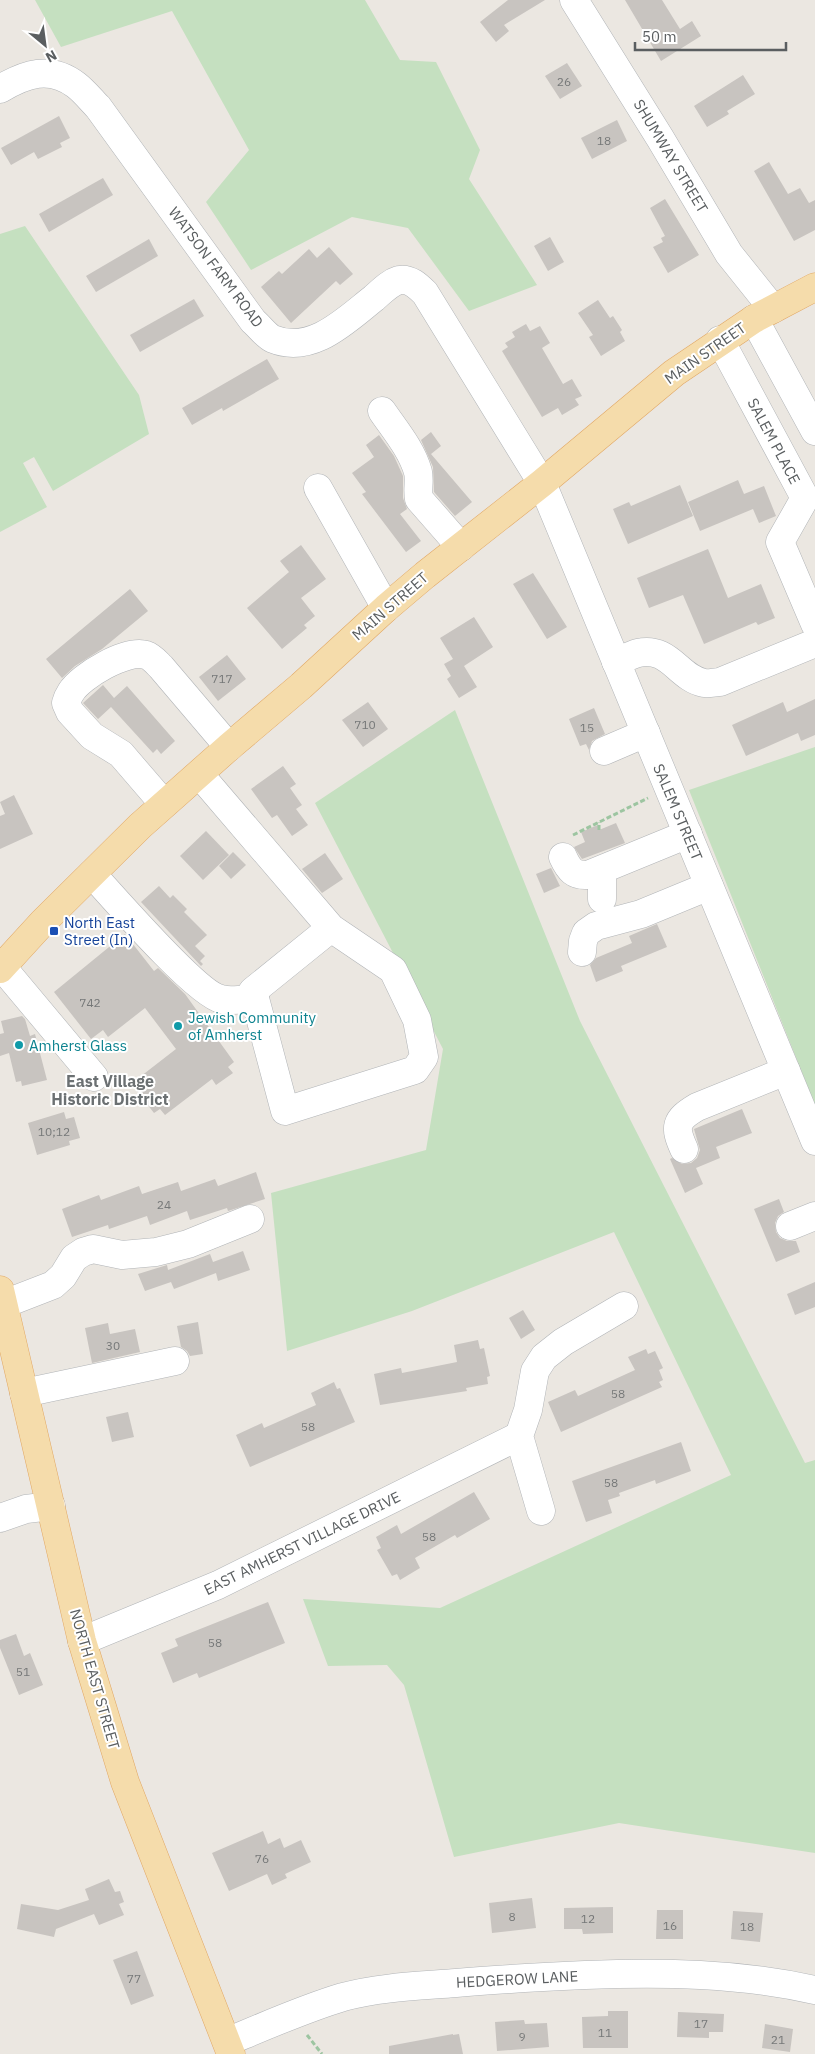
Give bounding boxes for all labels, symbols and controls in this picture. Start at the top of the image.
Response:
north arrow [20,20,70,70]
scale bar [635,20,786,52]
text: 50 m [642,27,677,46]
text: N [43,46,60,67]
house number: 26 [557,74,571,89]
street label: SHUMWAY STREET [630,96,713,217]
house number: 18 [597,133,611,148]
street label: WATSON FARM ROAD [164,203,268,331]
street label: MAIN STREET [661,318,750,388]
street label: SALEM PLACE [743,395,805,487]
street label: MAIN STREET [348,567,432,644]
house number: 717 [211,671,233,686]
house number: 710 [354,717,376,732]
house number: 15 [580,720,594,735]
street label: SALEM STREET [649,761,707,864]
place label: North East Street (In) [64,913,135,949]
marker: North East Street (In) [48,925,60,937]
house number: 742 [79,995,101,1010]
place label: Jewish Community of Amherst [188,1008,316,1044]
marker: Jewish Community of Amherst [172,1020,184,1032]
place label: Amherst Glass [29,1036,127,1055]
marker: Amherst Glass [13,1039,25,1051]
district label: East Village Historic District [51,1071,169,1109]
house number: 10;12 [38,1124,70,1139]
house number: 24 [157,1197,171,1212]
house number: 30 [106,1338,120,1353]
house number: 58 [611,1386,625,1401]
house number: 58 [301,1419,315,1434]
house number: 58 [604,1475,618,1490]
street label: EAST AMHERST VILLAGE DRIVE [201,1487,403,1599]
house number: 58 [422,1529,436,1544]
street label: NORTH EAST STREET [66,1607,124,1752]
house number: 58 [208,1635,222,1650]
house number: 51 [16,1664,30,1679]
house number: 76 [255,1851,269,1866]
house number: 8 [508,1909,516,1924]
house number: 12 [581,1911,595,1926]
house number: 16 [663,1918,677,1933]
house number: 18 [740,1919,754,1934]
street label: HEDGEROW LANE [455,1966,579,1992]
house number: 77 [127,1971,141,1986]
house number: 17 [694,2016,708,2031]
house number: 11 [598,2025,612,2040]
house number: 9 [518,2029,526,2044]
house number: 21 [771,2032,785,2047]

